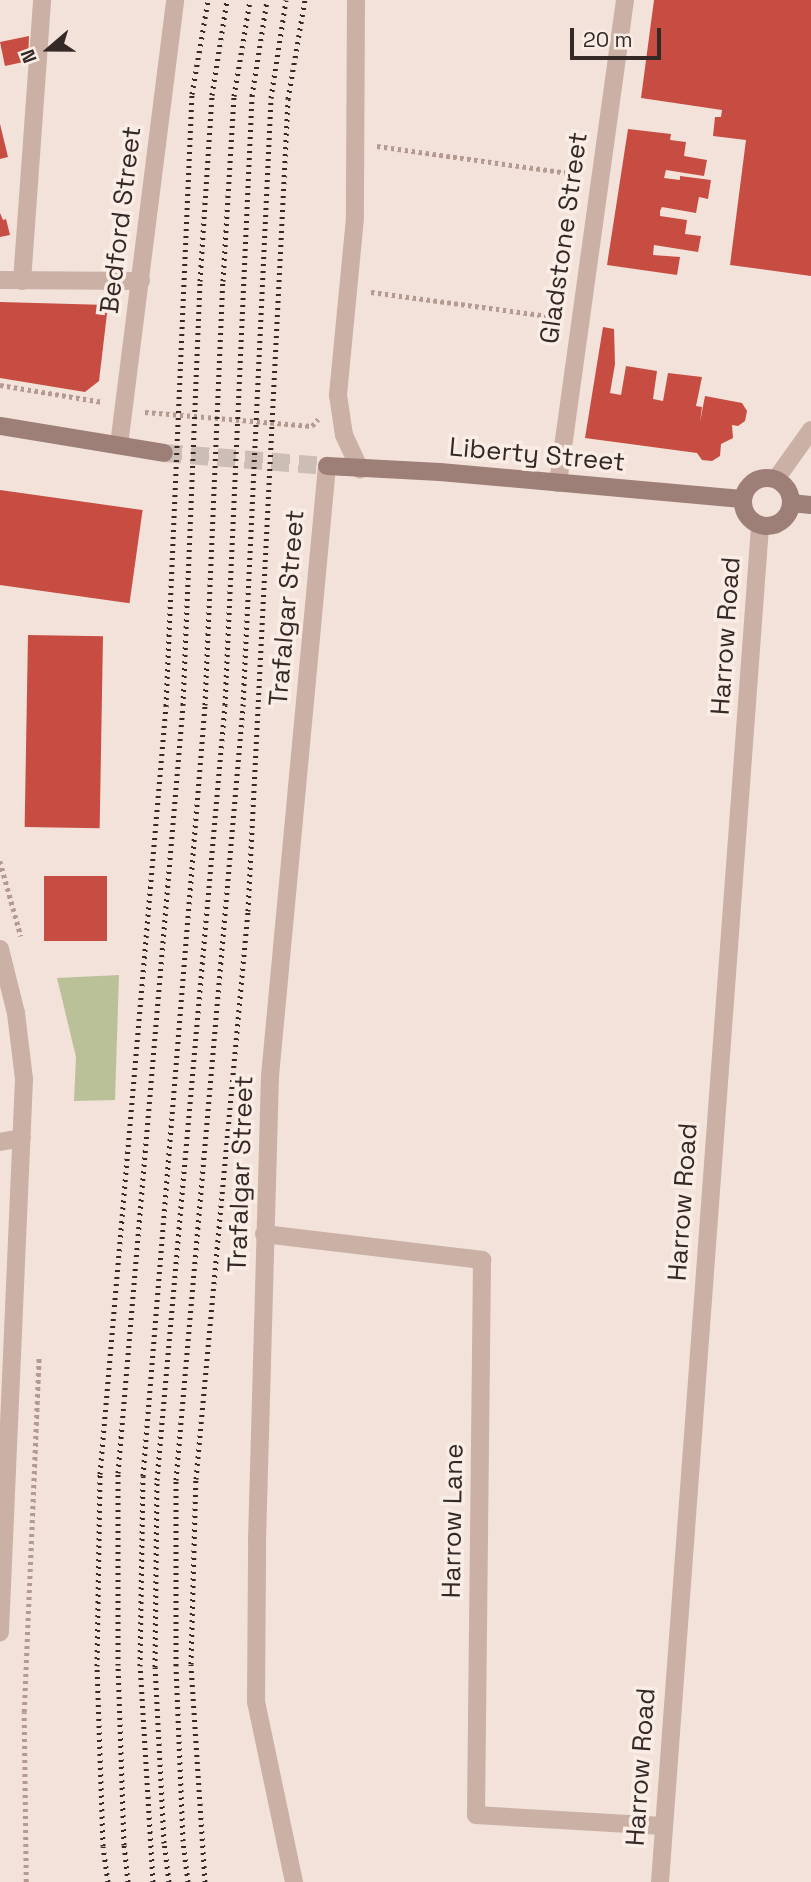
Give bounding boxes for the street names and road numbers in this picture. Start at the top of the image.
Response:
street label: Bedford Street [94,125,148,315]
street label: Gladstone Street [534,130,594,346]
street label: Liberty Street [448,432,626,478]
street label: Trafalgar Street [263,509,311,707]
street label: Harrow Road [705,556,747,716]
street label: Trafalgar Street [222,1075,260,1273]
street label: Harrow Road [662,1122,704,1282]
street label: Harrow Lane [436,1443,470,1599]
street label: Harrow Road [620,1687,662,1847]

